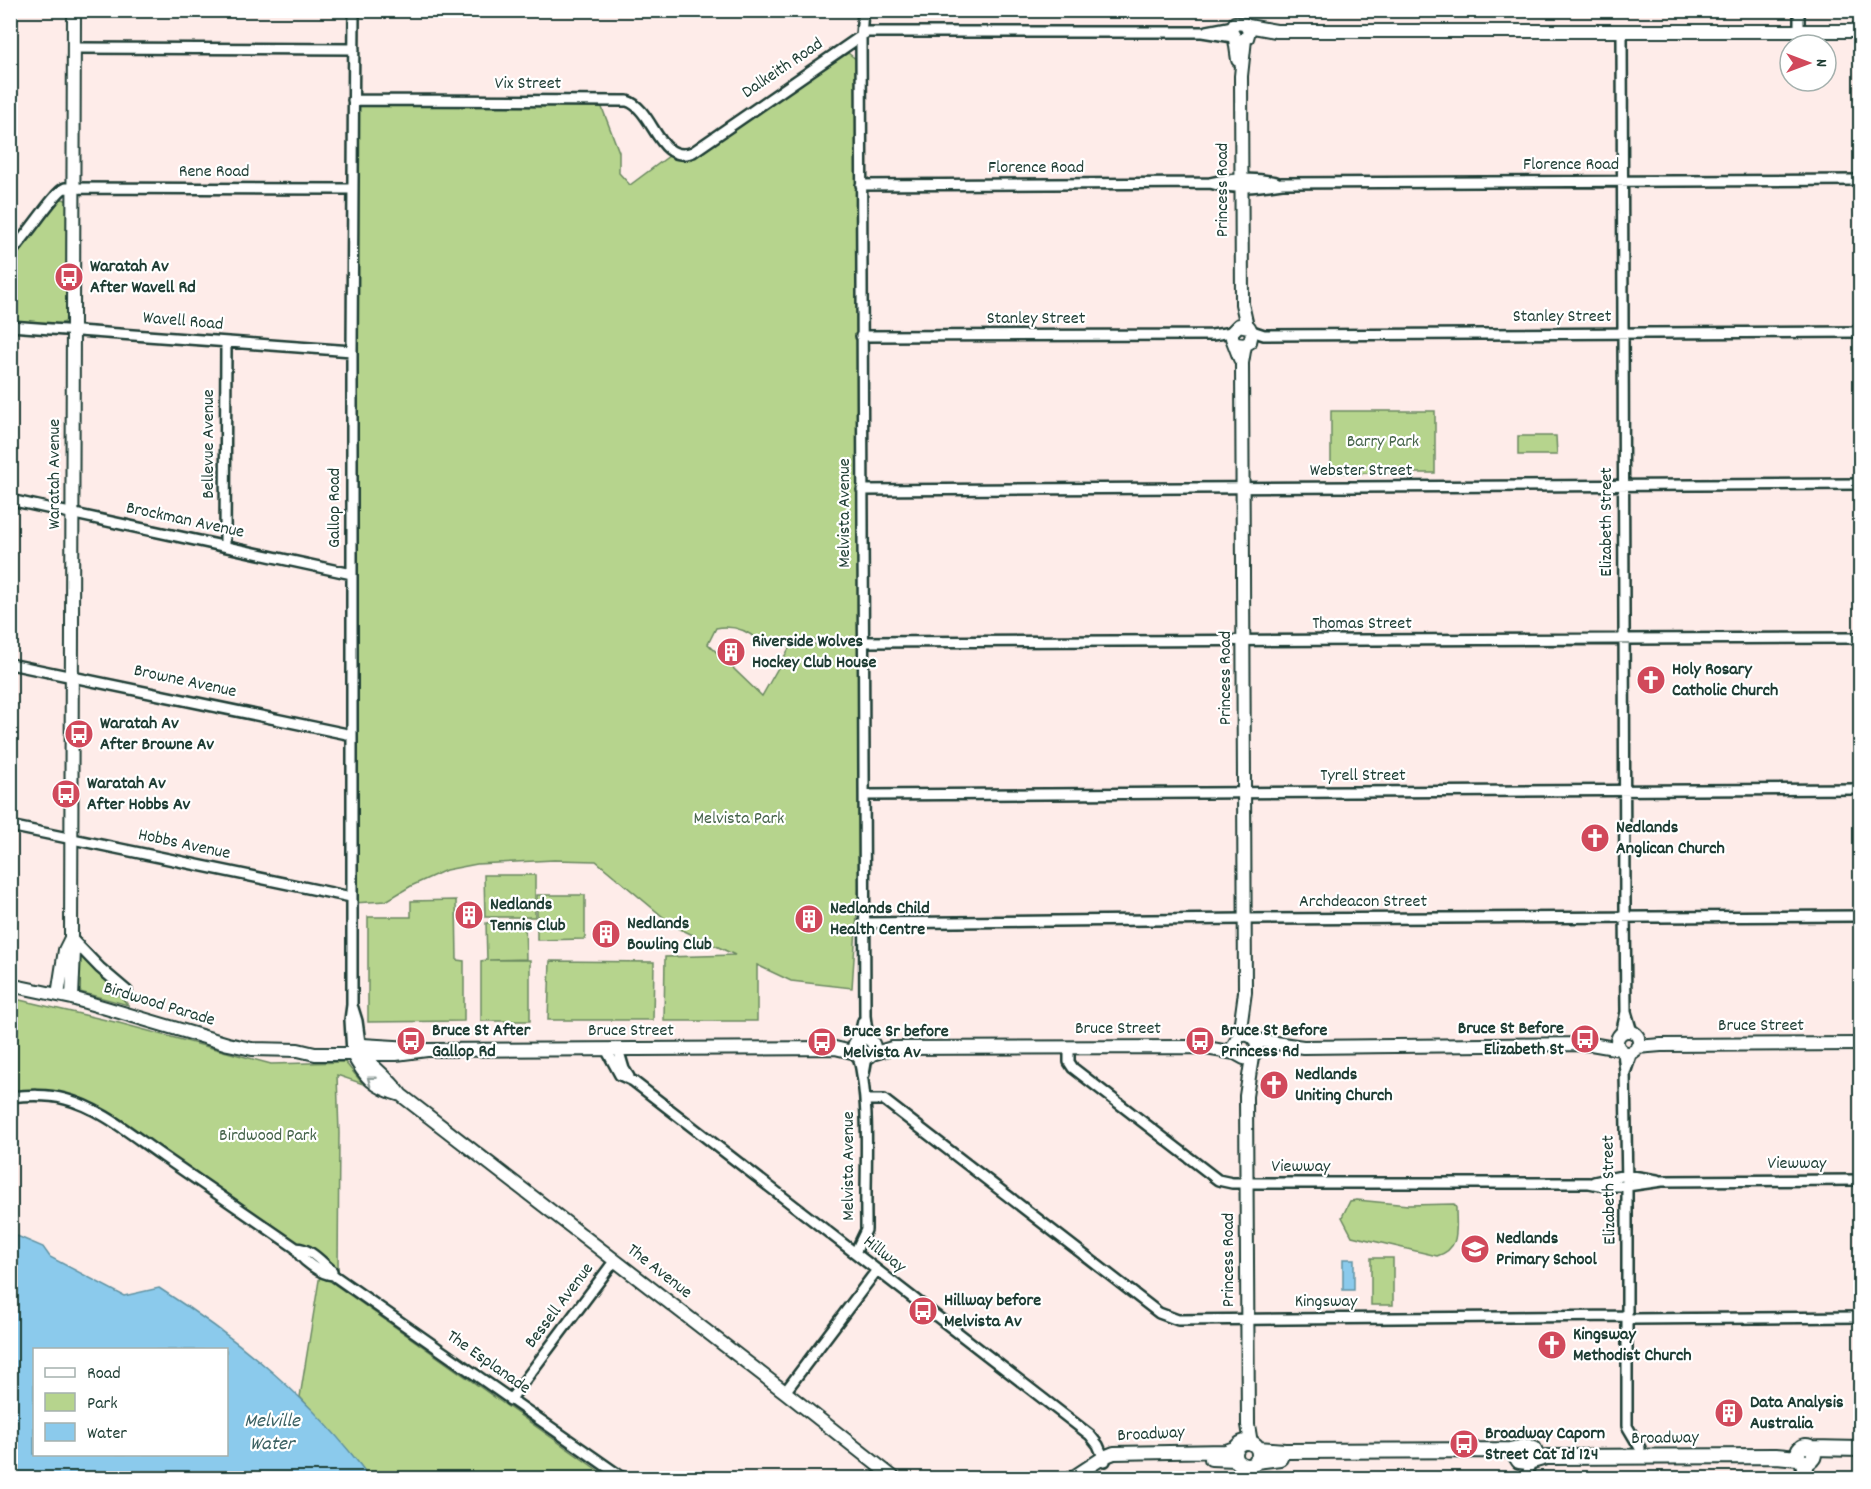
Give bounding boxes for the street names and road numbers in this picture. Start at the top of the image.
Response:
street label: Dalkeith Road [737,33,829,105]
street label: Vix Street [495,72,562,97]
street label: Princess Road [1211,143,1236,237]
street label: Florence Road [1523,153,1619,178]
street label: Florence Road [988,156,1084,181]
street label: Rene Road [179,160,249,185]
street label: Stanley Street [1513,305,1612,330]
street label: Wavell Road [142,306,224,338]
street label: Stanley Street [987,307,1086,332]
street label: Bellevue Avenue [197,389,222,499]
street label: Waratah Avenue [43,419,68,529]
street label: Melvista Avenue [833,458,858,568]
street label: Webster Street [1310,459,1413,484]
street label: Elizabeth Street [1595,467,1620,577]
street label: Gallop Road [323,468,348,548]
street label: Brockman Avenue [124,496,247,546]
street label: Thomas Street [1312,612,1412,637]
street label: Princess Road [1214,631,1239,725]
street label: Browne Avenue [131,659,239,705]
street label: Tyrell Street [1320,764,1406,789]
street label: Hobbs Avenue [136,823,233,867]
street label: Archdeacon Street [1299,890,1427,915]
street label: Birdwood Parade [100,976,218,1034]
street label: Bruce Street [1718,1014,1804,1039]
street label: Bruce Street [1075,1017,1161,1042]
street label: Bruce Street [588,1019,674,1044]
street label: Melvista Avenue [837,1111,862,1221]
street label: Elizabeth Street [1597,1135,1623,1245]
street label: Viewway [1768,1152,1827,1177]
street label: Viewway [1272,1155,1331,1180]
street label: Princess Road [1217,1213,1242,1307]
street label: Hillway [857,1230,911,1280]
street label: The Avenue [621,1239,697,1306]
street label: Bessell Avenue [519,1258,601,1354]
street label: Kingsway [1295,1290,1358,1315]
street label: The Esplanade [441,1325,535,1401]
street label: Broadway [1117,1421,1186,1449]
street label: Broadway [1631,1426,1700,1452]

